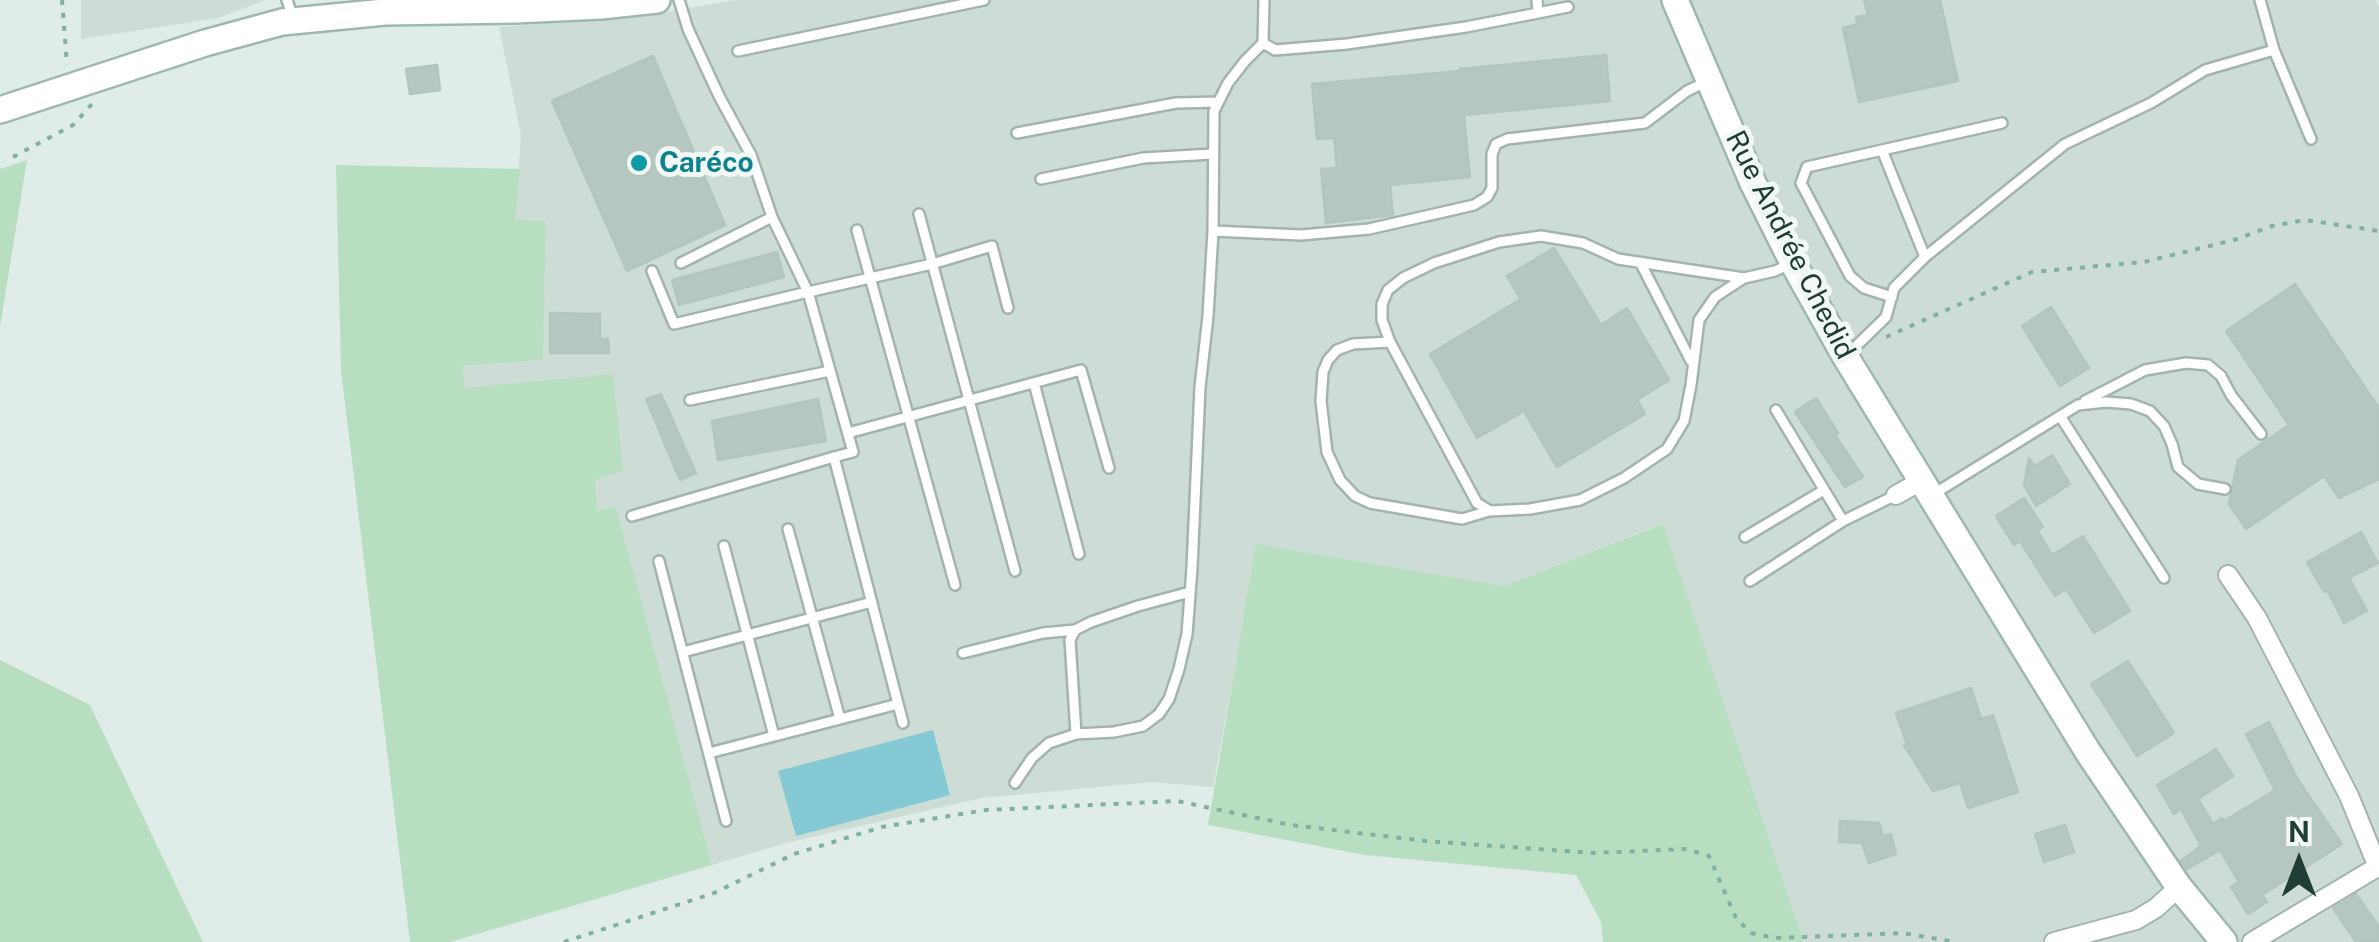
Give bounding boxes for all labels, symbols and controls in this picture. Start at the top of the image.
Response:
street label: Rue Andrée Chedid [1718,125,1862,365]
place label: Caréco [659,146,754,180]
marker: Caréco [628,152,650,174]
north arrow [2249,812,2349,912]
text: N [2288,815,2310,848]

